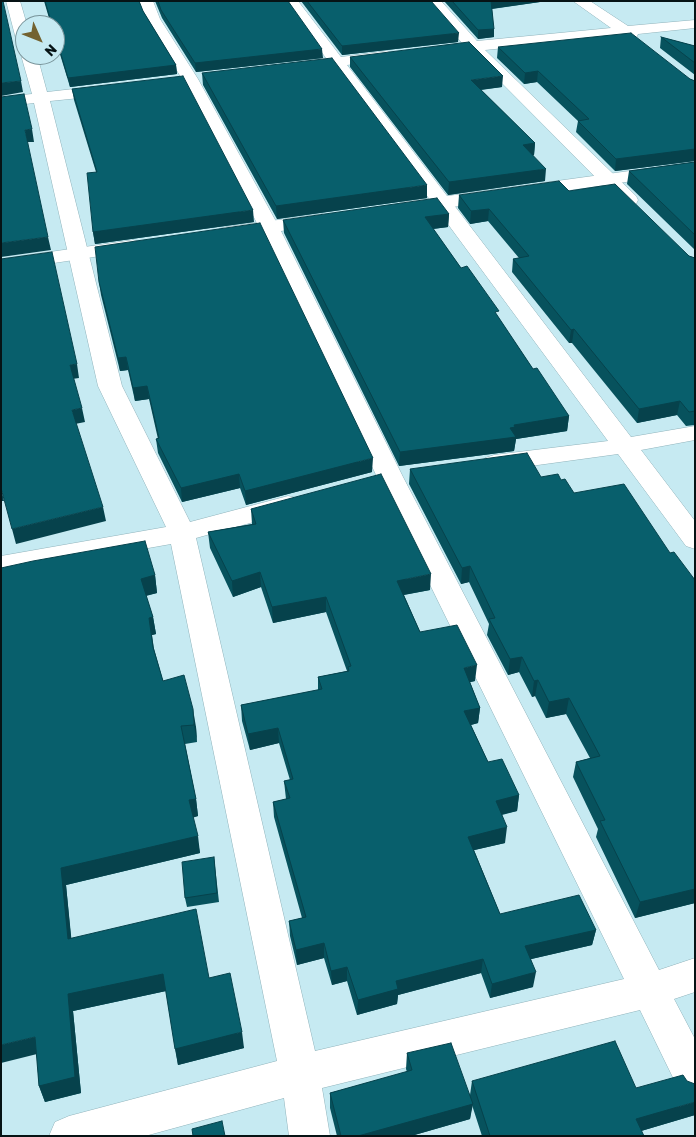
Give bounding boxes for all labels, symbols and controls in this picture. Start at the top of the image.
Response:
north arrow [15,15,65,65]
text: N [41,41,60,60]

